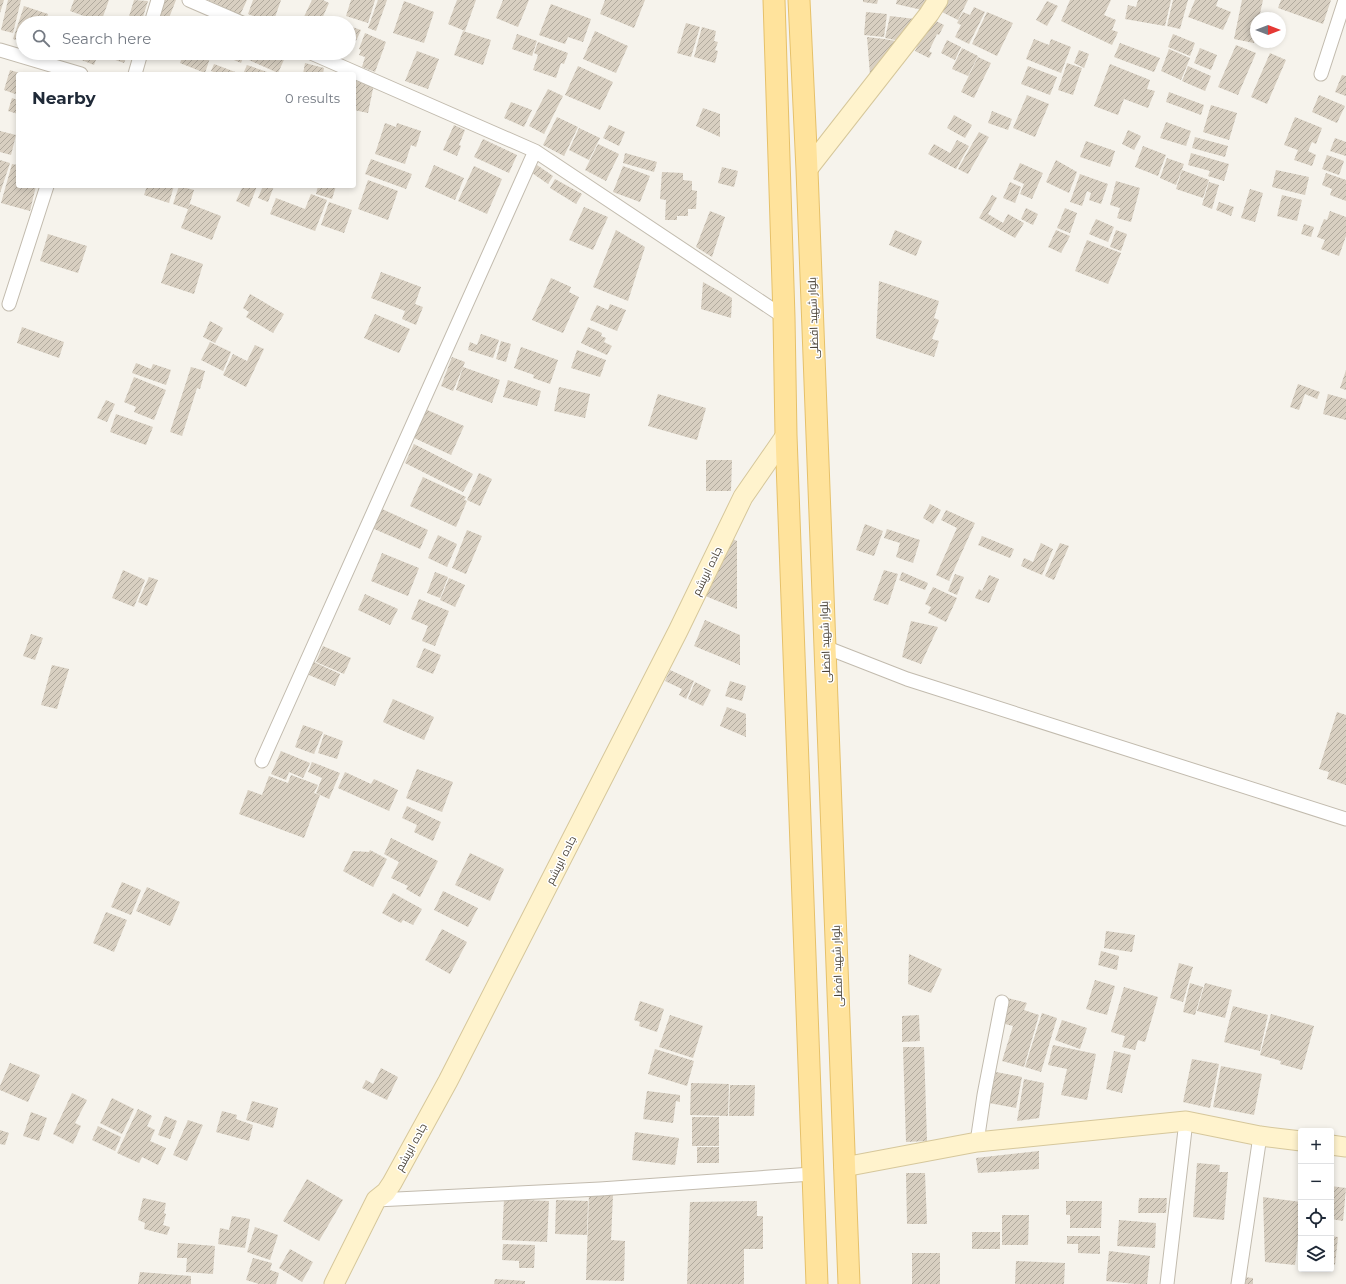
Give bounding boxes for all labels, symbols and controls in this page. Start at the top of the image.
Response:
north arrow [1250,12,1286,48]
search box [16,16,356,60]
icon: search [30,27,52,49]
text: Search here [62,29,151,48]
text: Nearby [32,88,96,108]
text: 0 results [285,90,340,106]
street label: بلوار شهید افضلی [805,277,821,359]
street label: جاده ابریشم [689,544,726,598]
street label: بلوار شهید افضلی [817,601,833,683]
street label: جاده ابریشم [543,833,580,887]
street label: بلوار شهید افضلی [829,925,845,1007]
street label: جاده ابریشم [392,1121,431,1174]
map controls [1298,1128,1334,1272]
button: + [1298,1128,1334,1164]
button: − [1298,1164,1334,1200]
button: locate [1298,1200,1334,1236]
button: layers [1298,1236,1334,1272]

